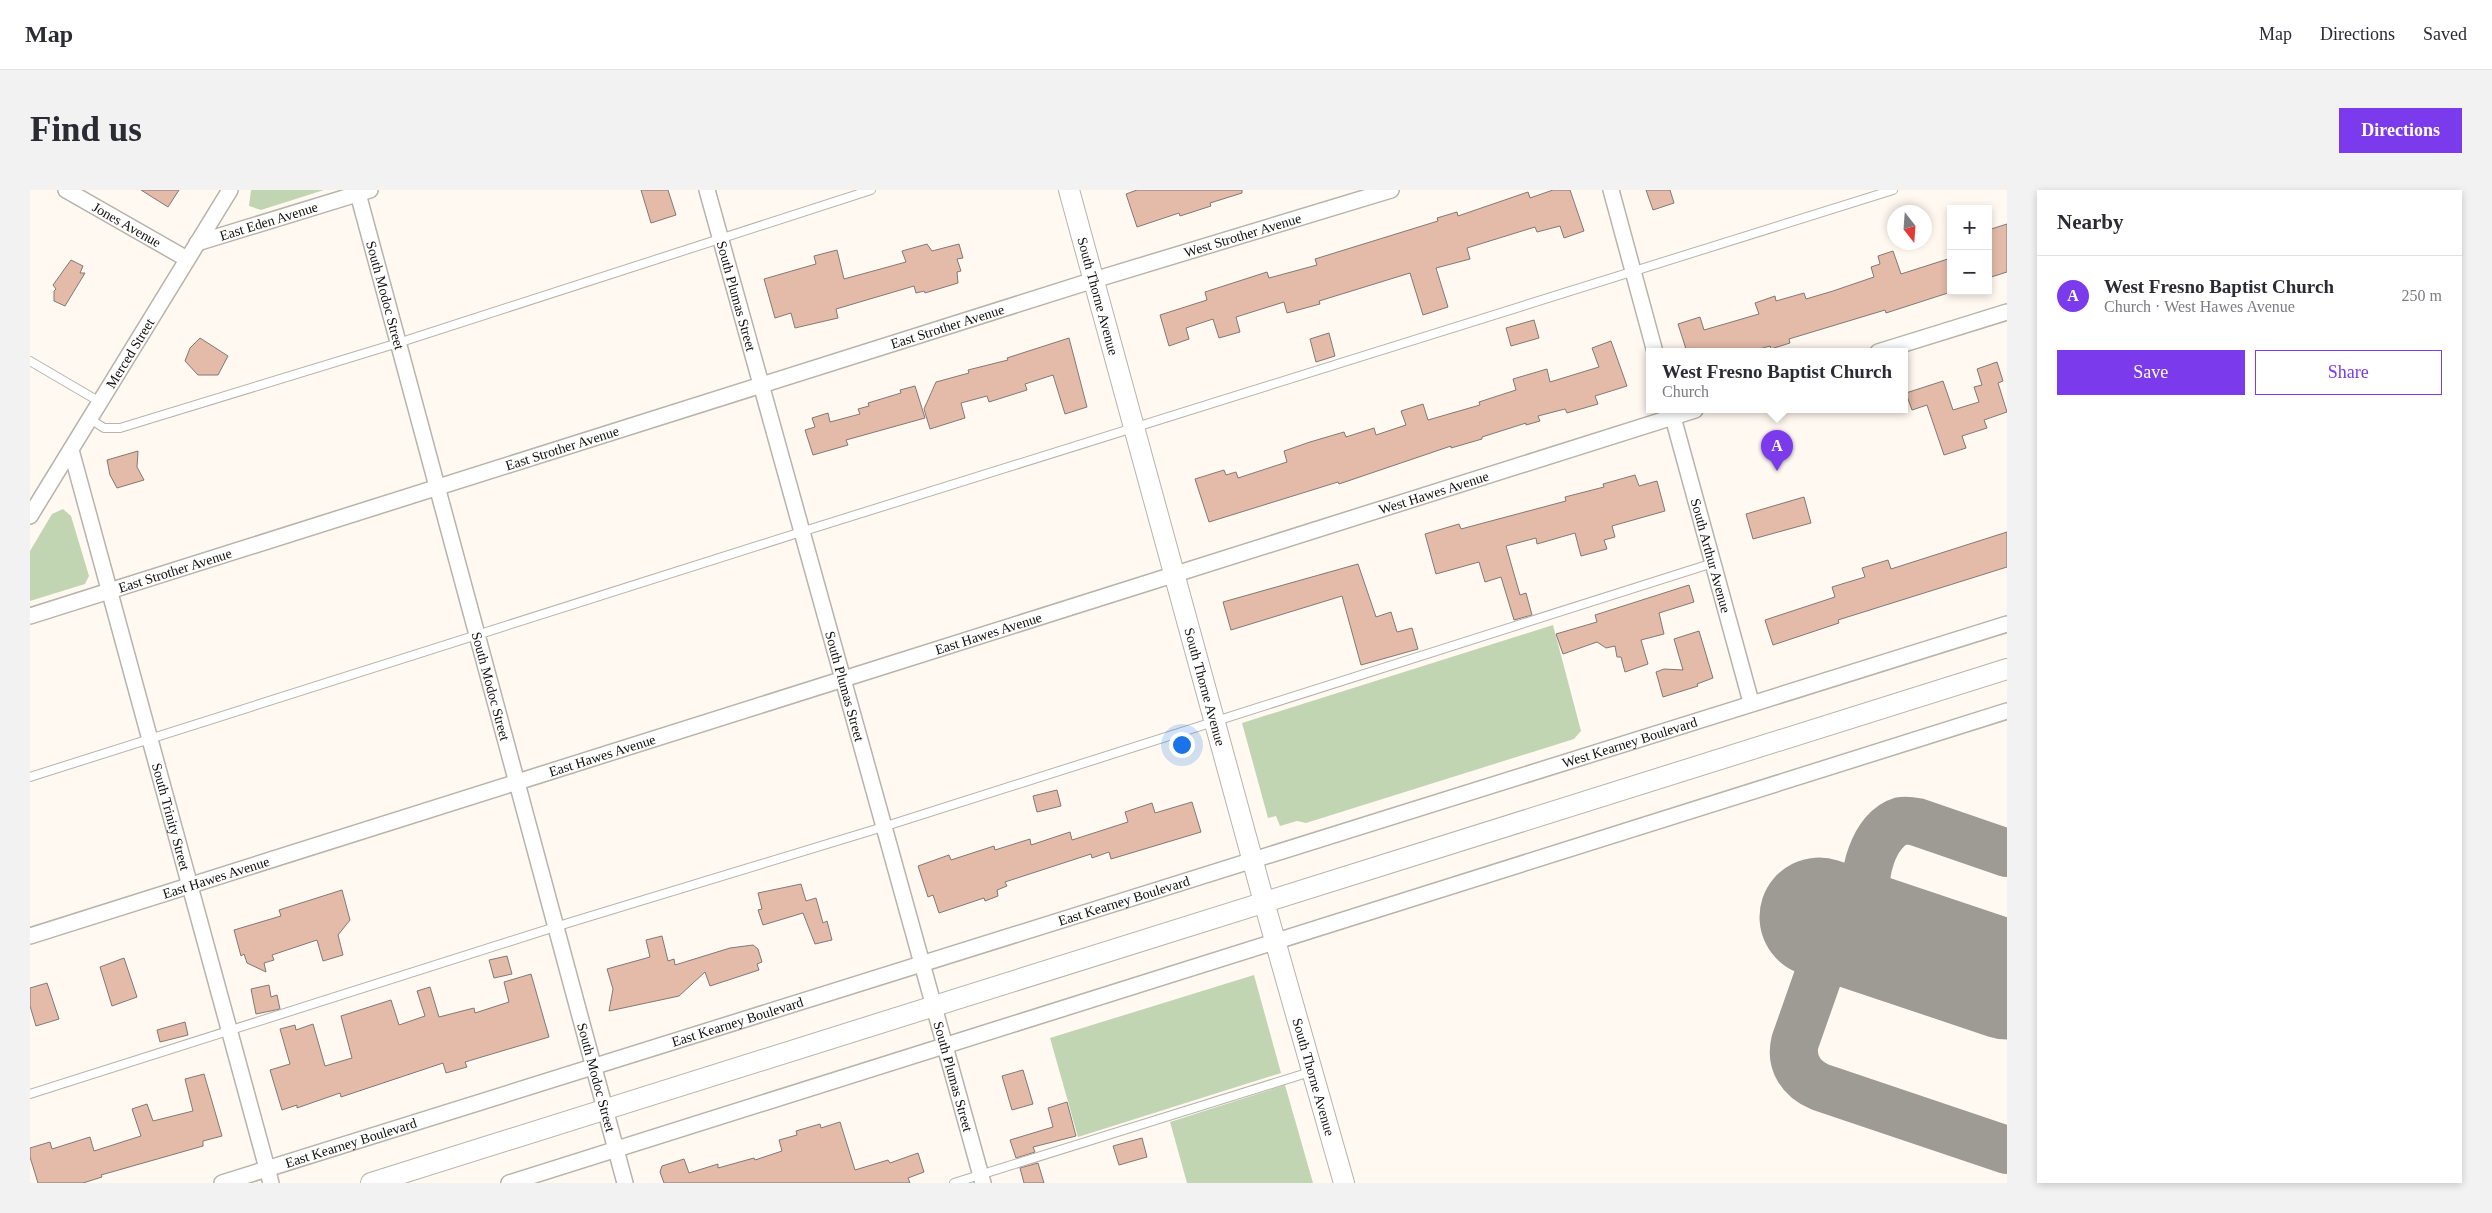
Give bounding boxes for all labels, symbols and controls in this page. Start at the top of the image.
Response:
text: Map [25,21,73,47]
text: Map [2259,24,2292,44]
text: Directions [2320,24,2395,44]
text: Saved [2423,24,2467,44]
button: Directions [2339,108,2462,153]
text: Find us [30,110,142,149]
street label: Jones Avenue [90,199,164,250]
street label: East Eden Avenue [218,199,320,243]
north arrow [1887,205,1932,250]
map controls [1947,205,1992,295]
button: + [1947,205,1992,250]
street label: West Strother Avenue [1182,210,1303,260]
text: Nearby [2057,210,2124,234]
street label: South Thorne Avenue [1075,235,1121,357]
street label: South Modoc Street [364,239,407,351]
street label: South Plumas Street [714,239,759,353]
button: − [1947,250,1992,295]
text: West Fresno Baptist Church [2104,276,2334,297]
text: A [2067,287,2079,304]
text: 250 m [2402,287,2442,304]
text: Church · West Hawes Avenue [2104,298,2295,315]
street label: East Strother Avenue [889,301,1006,351]
street label: Merced Street [103,316,157,391]
popup [1646,348,1908,413]
button: Save [2057,350,2245,395]
button: Share [2255,350,2442,395]
text: West Fresno Baptist Church [1662,361,1892,382]
text: Church [1662,383,1709,400]
street label: East Strother Avenue [504,423,621,473]
pin: A [1761,430,1793,471]
street label: West Hawes Avenue [1377,468,1490,517]
street label: South Arthur Avenue [1688,497,1734,615]
street label: East Strother Avenue [116,545,233,595]
street label: East Hawes Avenue [933,609,1044,657]
street label: South Thorne Avenue [1182,626,1228,747]
street label: South Plumas Street [822,629,867,743]
street label: South Modoc Street [469,630,513,742]
street label: West Kearney Boulevard [1560,714,1699,770]
street label: East Hawes Avenue [547,731,657,779]
your location [1169,732,1195,758]
street label: South Trinity Street [149,761,193,872]
street label: East Hawes Avenue [161,853,271,901]
street label: East Kearney Boulevard [1056,873,1191,928]
street label: East Kearney Boulevard [670,994,805,1049]
street label: South Thorne Avenue [1290,1016,1338,1137]
street label: South Plumas Street [931,1020,976,1133]
street label: South Modoc Street [575,1021,618,1133]
street label: East Kearney Boulevard [283,1115,418,1170]

